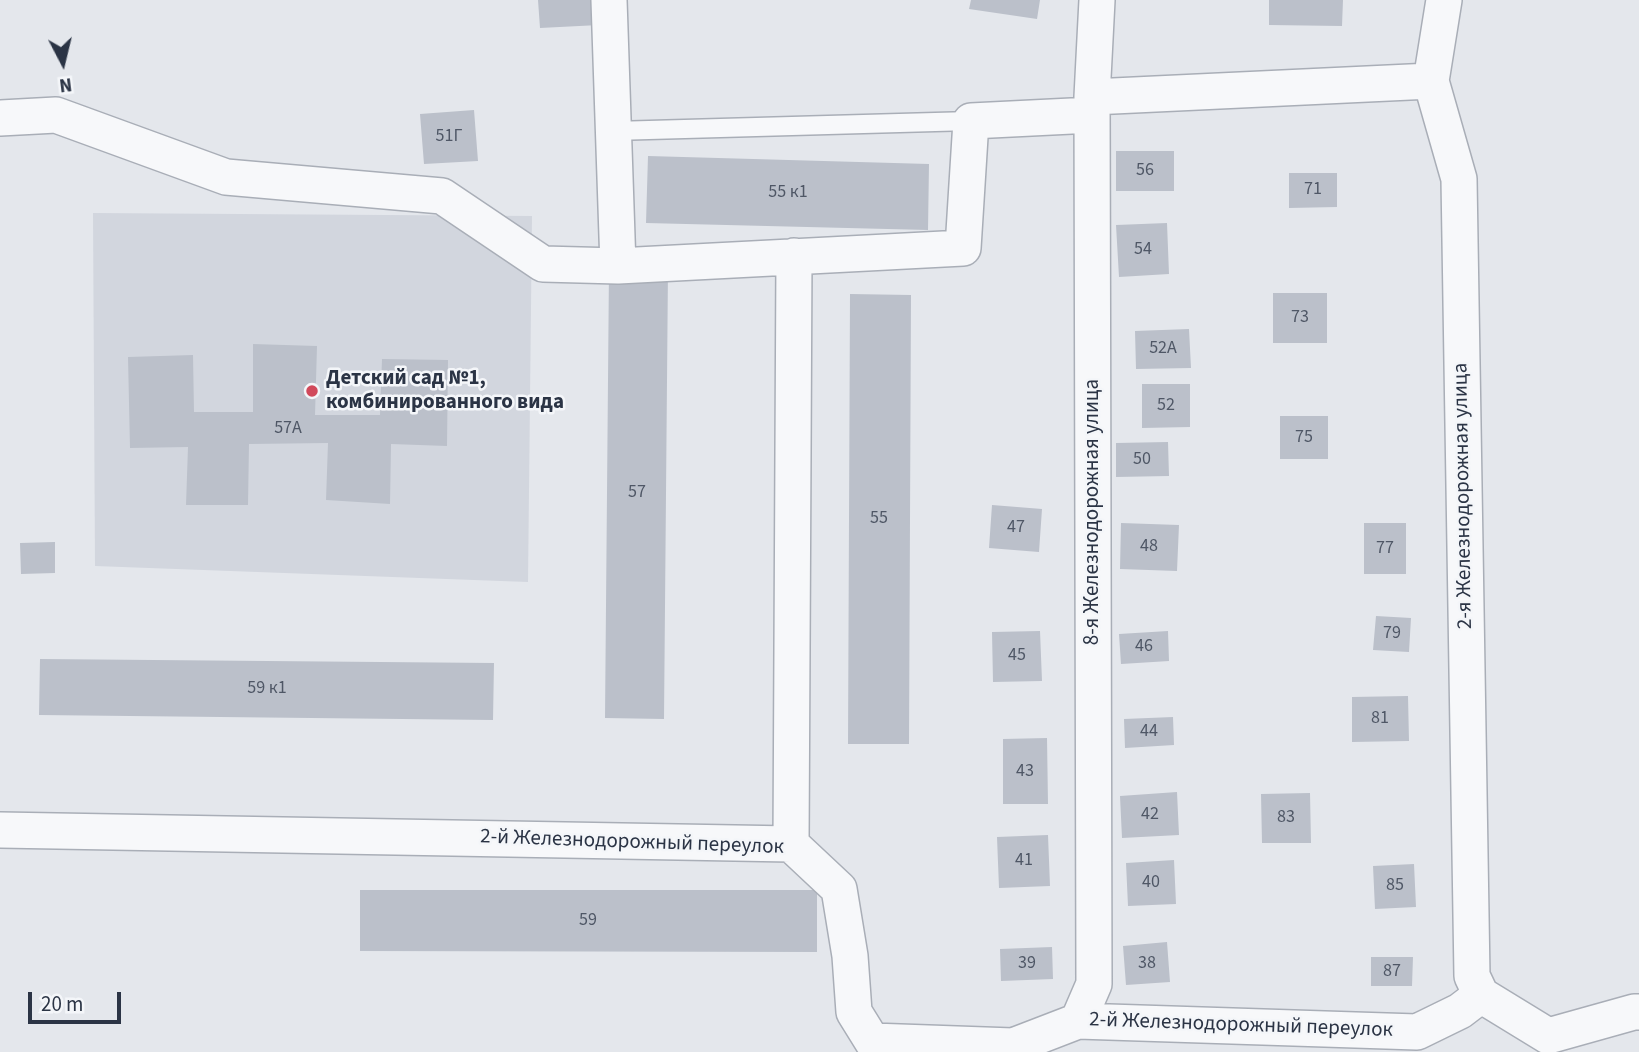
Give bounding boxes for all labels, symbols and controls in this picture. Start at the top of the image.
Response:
north arrow [28,28,98,98]
text: N [58,70,74,99]
house number: 51Г [436,126,462,148]
house number: 56 [1136,160,1154,182]
house number: 71 [1304,179,1322,201]
house number: 55 к1 [768,182,808,204]
house number: 54 [1134,239,1152,261]
house number: 73 [1291,307,1309,329]
house number: 52А [1149,338,1177,360]
street label: 2-я Железнодорожная улица [1449,363,1479,629]
place label: Детский сад №1, комбинированного вида [326,366,564,416]
street label: 8-я Железнодорожная улица [1080,379,1106,645]
marker: Детский сад №1, комбинированного вида [304,383,320,399]
house number: 52 [1157,395,1175,417]
house number: 57А [274,418,302,440]
house number: 75 [1295,427,1313,449]
house number: 50 [1133,449,1151,471]
house number: 57 [628,482,646,504]
house number: 55 [870,508,888,530]
house number: 47 [1007,517,1025,539]
house number: 48 [1140,536,1158,558]
house number: 77 [1376,538,1394,560]
house number: 79 [1383,623,1401,645]
house number: 46 [1135,636,1153,658]
house number: 45 [1008,645,1026,667]
house number: 59 к1 [247,678,287,700]
house number: 81 [1371,708,1389,730]
house number: 44 [1140,721,1158,743]
house number: 43 [1016,761,1034,783]
house number: 42 [1141,804,1159,826]
house number: 83 [1277,807,1295,829]
street label: 2-й Железнодорожный переулок [480,825,784,861]
house number: 41 [1015,850,1033,872]
house number: 40 [1142,872,1160,894]
house number: 85 [1386,875,1404,897]
house number: 59 [579,910,597,932]
house number: 39 [1018,953,1036,975]
house number: 38 [1138,953,1156,975]
house number: 87 [1383,961,1401,983]
scale bar [32,978,124,1022]
text: 20 m [41,989,83,1019]
street label: 2-й Железнодорожный переулок [1089,1008,1393,1044]

